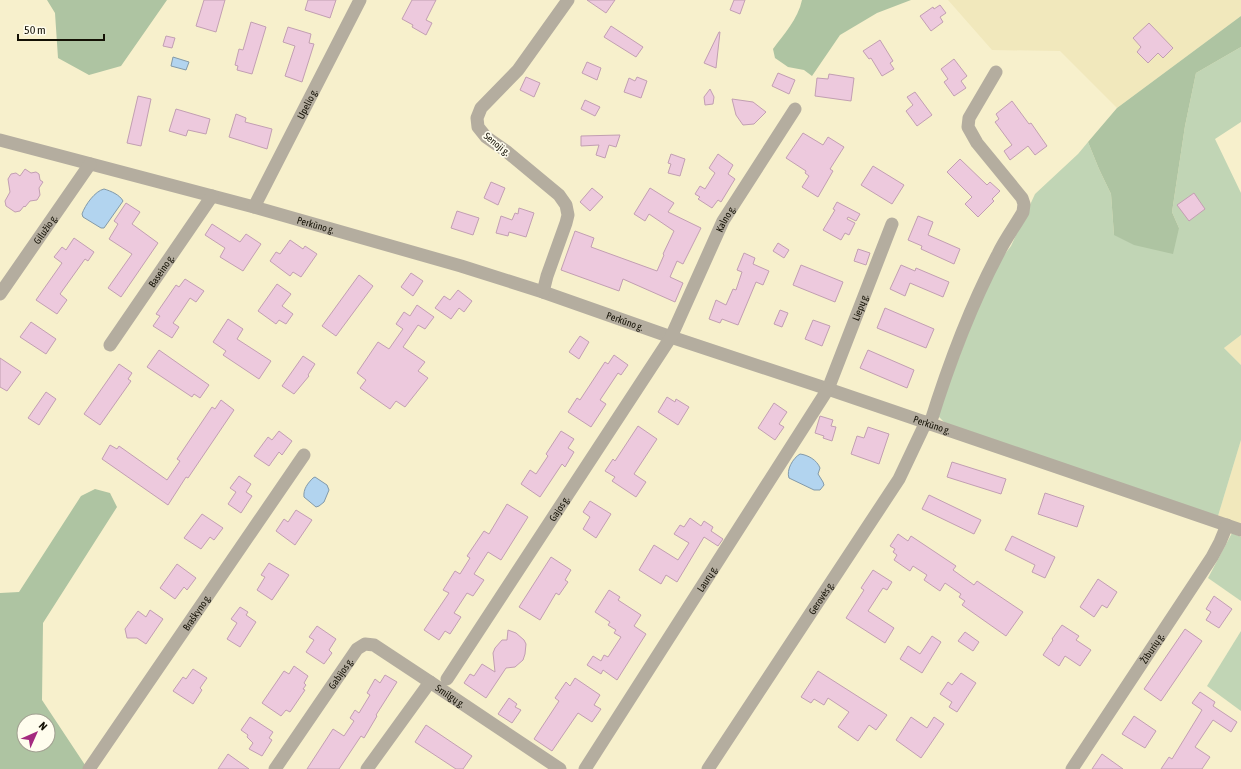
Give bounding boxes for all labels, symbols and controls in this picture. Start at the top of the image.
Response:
scale bar [18,16,104,42]
text: 50 m [24,23,46,37]
street label: Upelio g. [295,87,319,121]
street label: Senoji g. [482,130,512,158]
street label: Kalno g. [713,203,737,234]
street label: Gilužio g. [31,212,59,246]
street label: Perkūno g. [296,214,336,235]
street label: Baseino g. [146,252,176,289]
street label: Liepų g. [850,292,870,322]
street label: Perkūno g. [605,309,645,333]
street label: Perkūno g. [912,413,952,436]
street label: Gajos g. [547,493,571,523]
street label: Laurų g. [694,563,719,594]
street label: Gerovės g. [806,579,836,616]
street label: Braškyno g. [180,592,213,632]
street label: Žiburių g. [1138,631,1166,665]
street label: Gabijos g. [326,655,355,691]
street label: Smilgų g. [434,682,467,709]
north arrow [16,713,56,753]
text: N [37,719,50,732]

